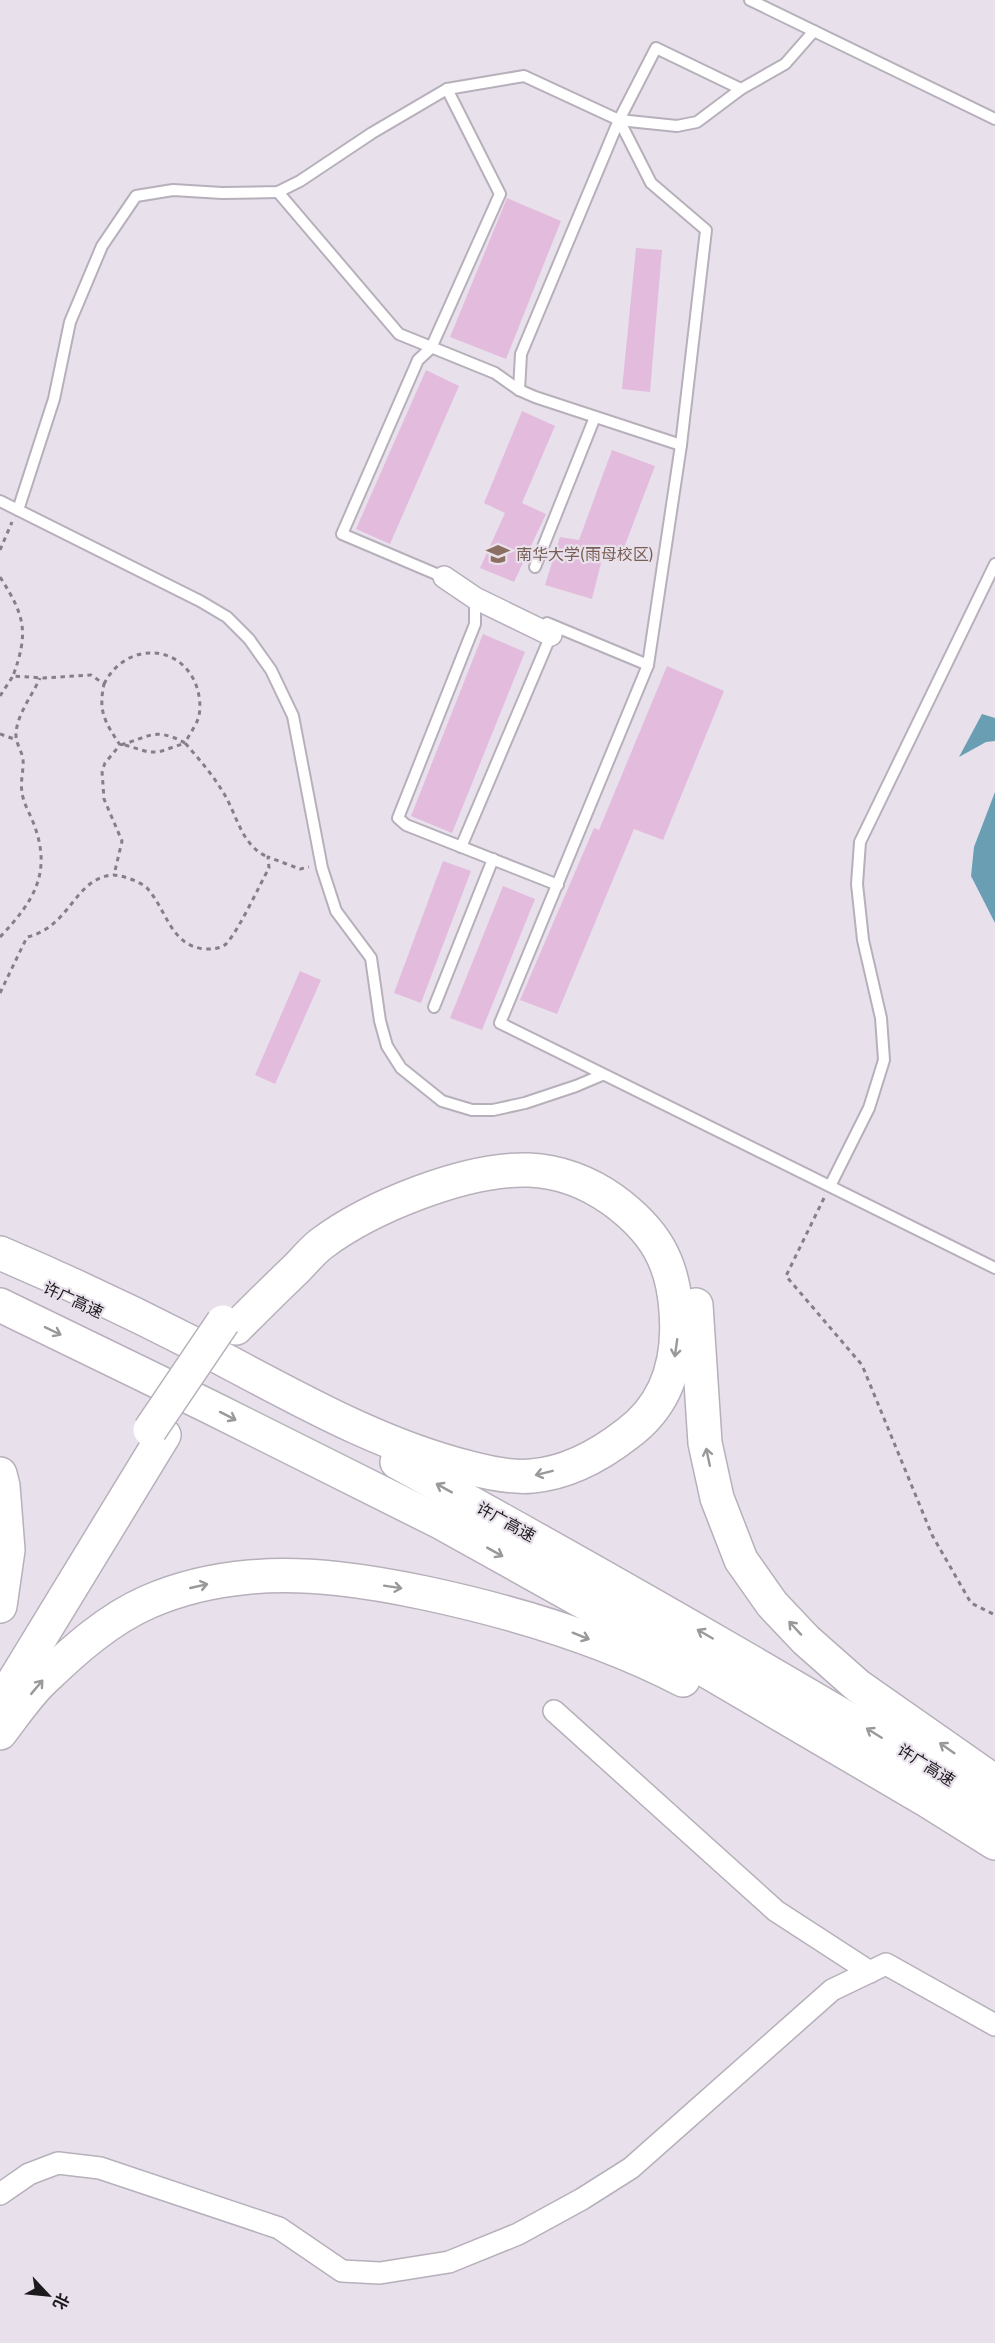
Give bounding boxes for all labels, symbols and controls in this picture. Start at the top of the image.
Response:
school or university icon: 南华大学(雨母校区) [485,541,511,567]
place label: 南华大学(雨母校区) [516,545,654,564]
street label: 许广高速 [40,1278,106,1322]
one-way arrow [43,1325,61,1337]
one-way arrow [671,1338,682,1358]
one-way arrow [219,1410,237,1422]
one-way arrow [702,1448,713,1467]
one-way arrow [535,1468,554,1480]
one-way arrow [435,1482,453,1493]
street label: 许广高速 [473,1498,539,1546]
one-way arrow [486,1547,503,1559]
one-way arrow [189,1580,209,1591]
one-way arrow [383,1582,402,1593]
one-way arrow [787,1620,802,1635]
one-way arrow [697,1628,714,1640]
one-way arrow [571,1632,590,1643]
one-way arrow [30,1680,44,1695]
one-way arrow [865,1726,882,1739]
street label: 许广高速 [894,1740,958,1790]
one-way arrow [940,1742,956,1754]
north arrow [18,2265,78,2325]
text: 北 [49,2290,73,2313]

